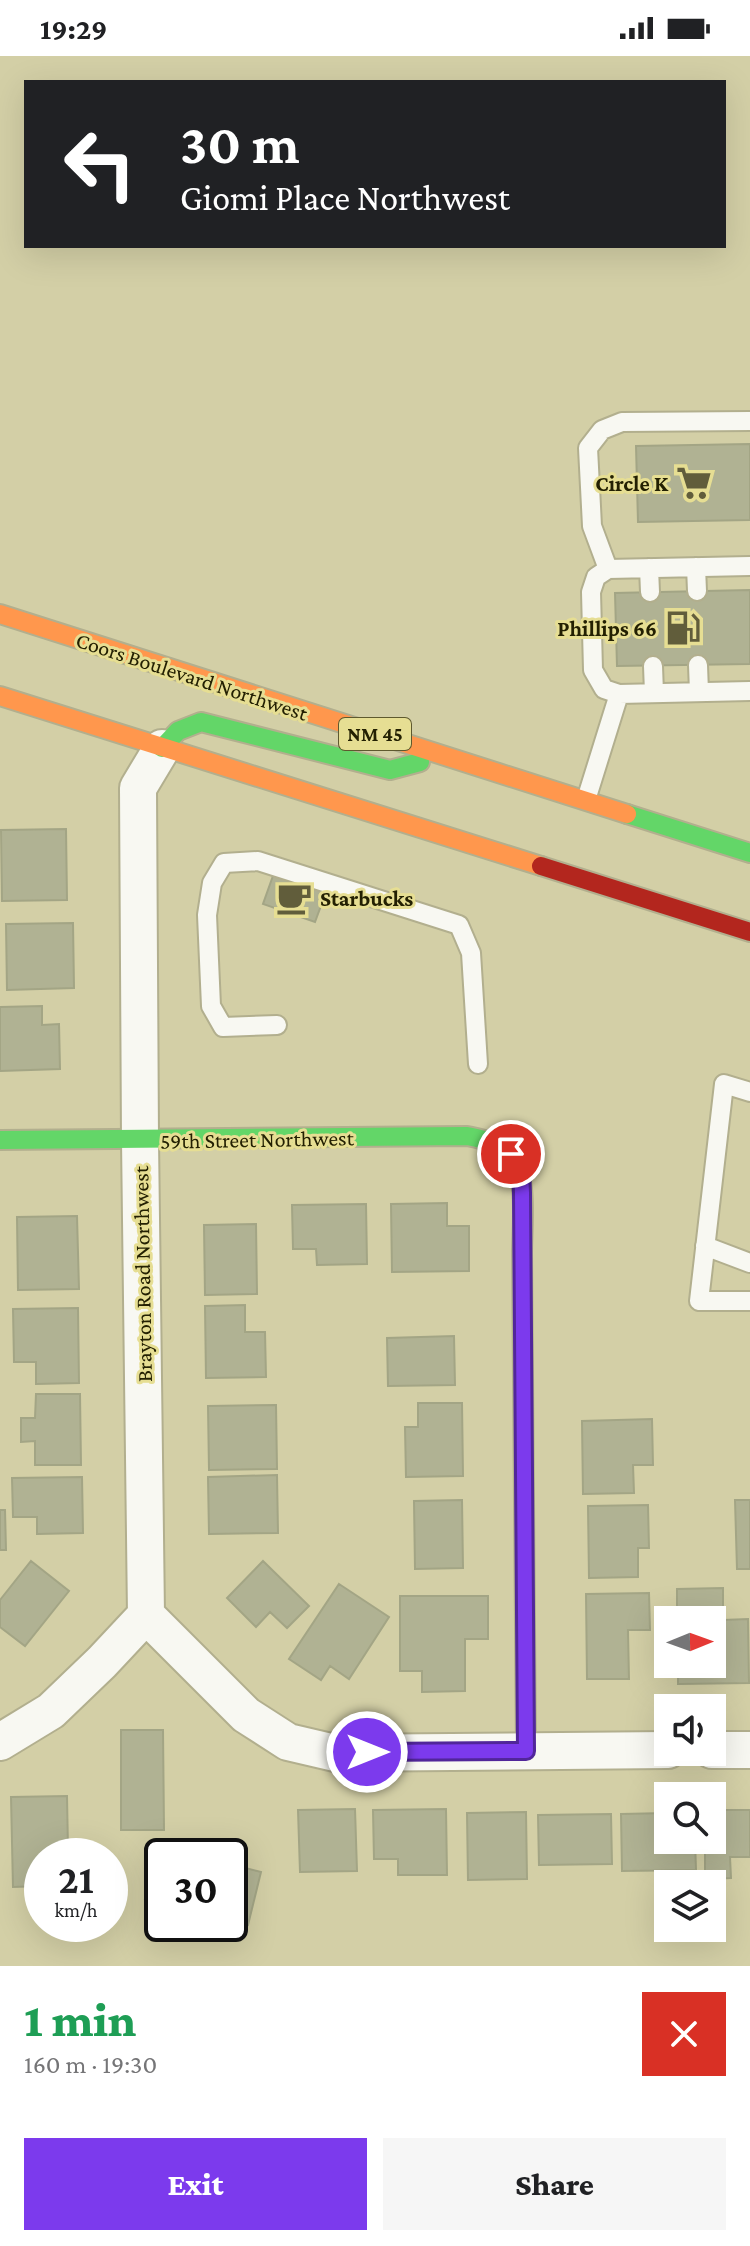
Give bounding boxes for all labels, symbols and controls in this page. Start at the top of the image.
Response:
text: 19:29 [40,12,107,45]
icon: left [48,112,152,216]
text: 30 m [180,113,300,175]
text: Giomi Place Northwest [180,178,510,218]
supermarket icon: Circle K [675,464,713,502]
place label: Circle K [595,471,669,496]
fuel station icon: Phillips 66 [664,609,702,647]
place label: Phillips 66 [557,616,657,641]
street label: Coors Boulevard Northwest [73,627,311,726]
road number: NM 45 [339,718,411,750]
cafe icon: Starbucks [275,879,313,917]
place label: Starbucks [320,886,413,911]
pin [477,1120,545,1188]
street label: 59th Street Northwest [160,1125,355,1154]
icon: arrive [489,1132,533,1176]
street label: Brayton Road Northwest [128,1165,157,1382]
north arrow [654,1606,726,1678]
map controls [654,1606,726,1942]
button: sound [654,1694,726,1766]
position arrow [325,1710,409,1794]
button: search [654,1782,726,1854]
speed limit sign: 30 [144,1838,248,1942]
text: 21 [58,1857,94,1902]
button: layers [654,1870,726,1942]
text: km/h [54,1899,98,1921]
button: close [642,1992,726,2076]
text: 1 min [24,1993,136,2046]
text: 160 m · 19:30 [24,2050,157,2079]
button: Exit [24,2138,367,2230]
button: Share [383,2138,726,2230]

